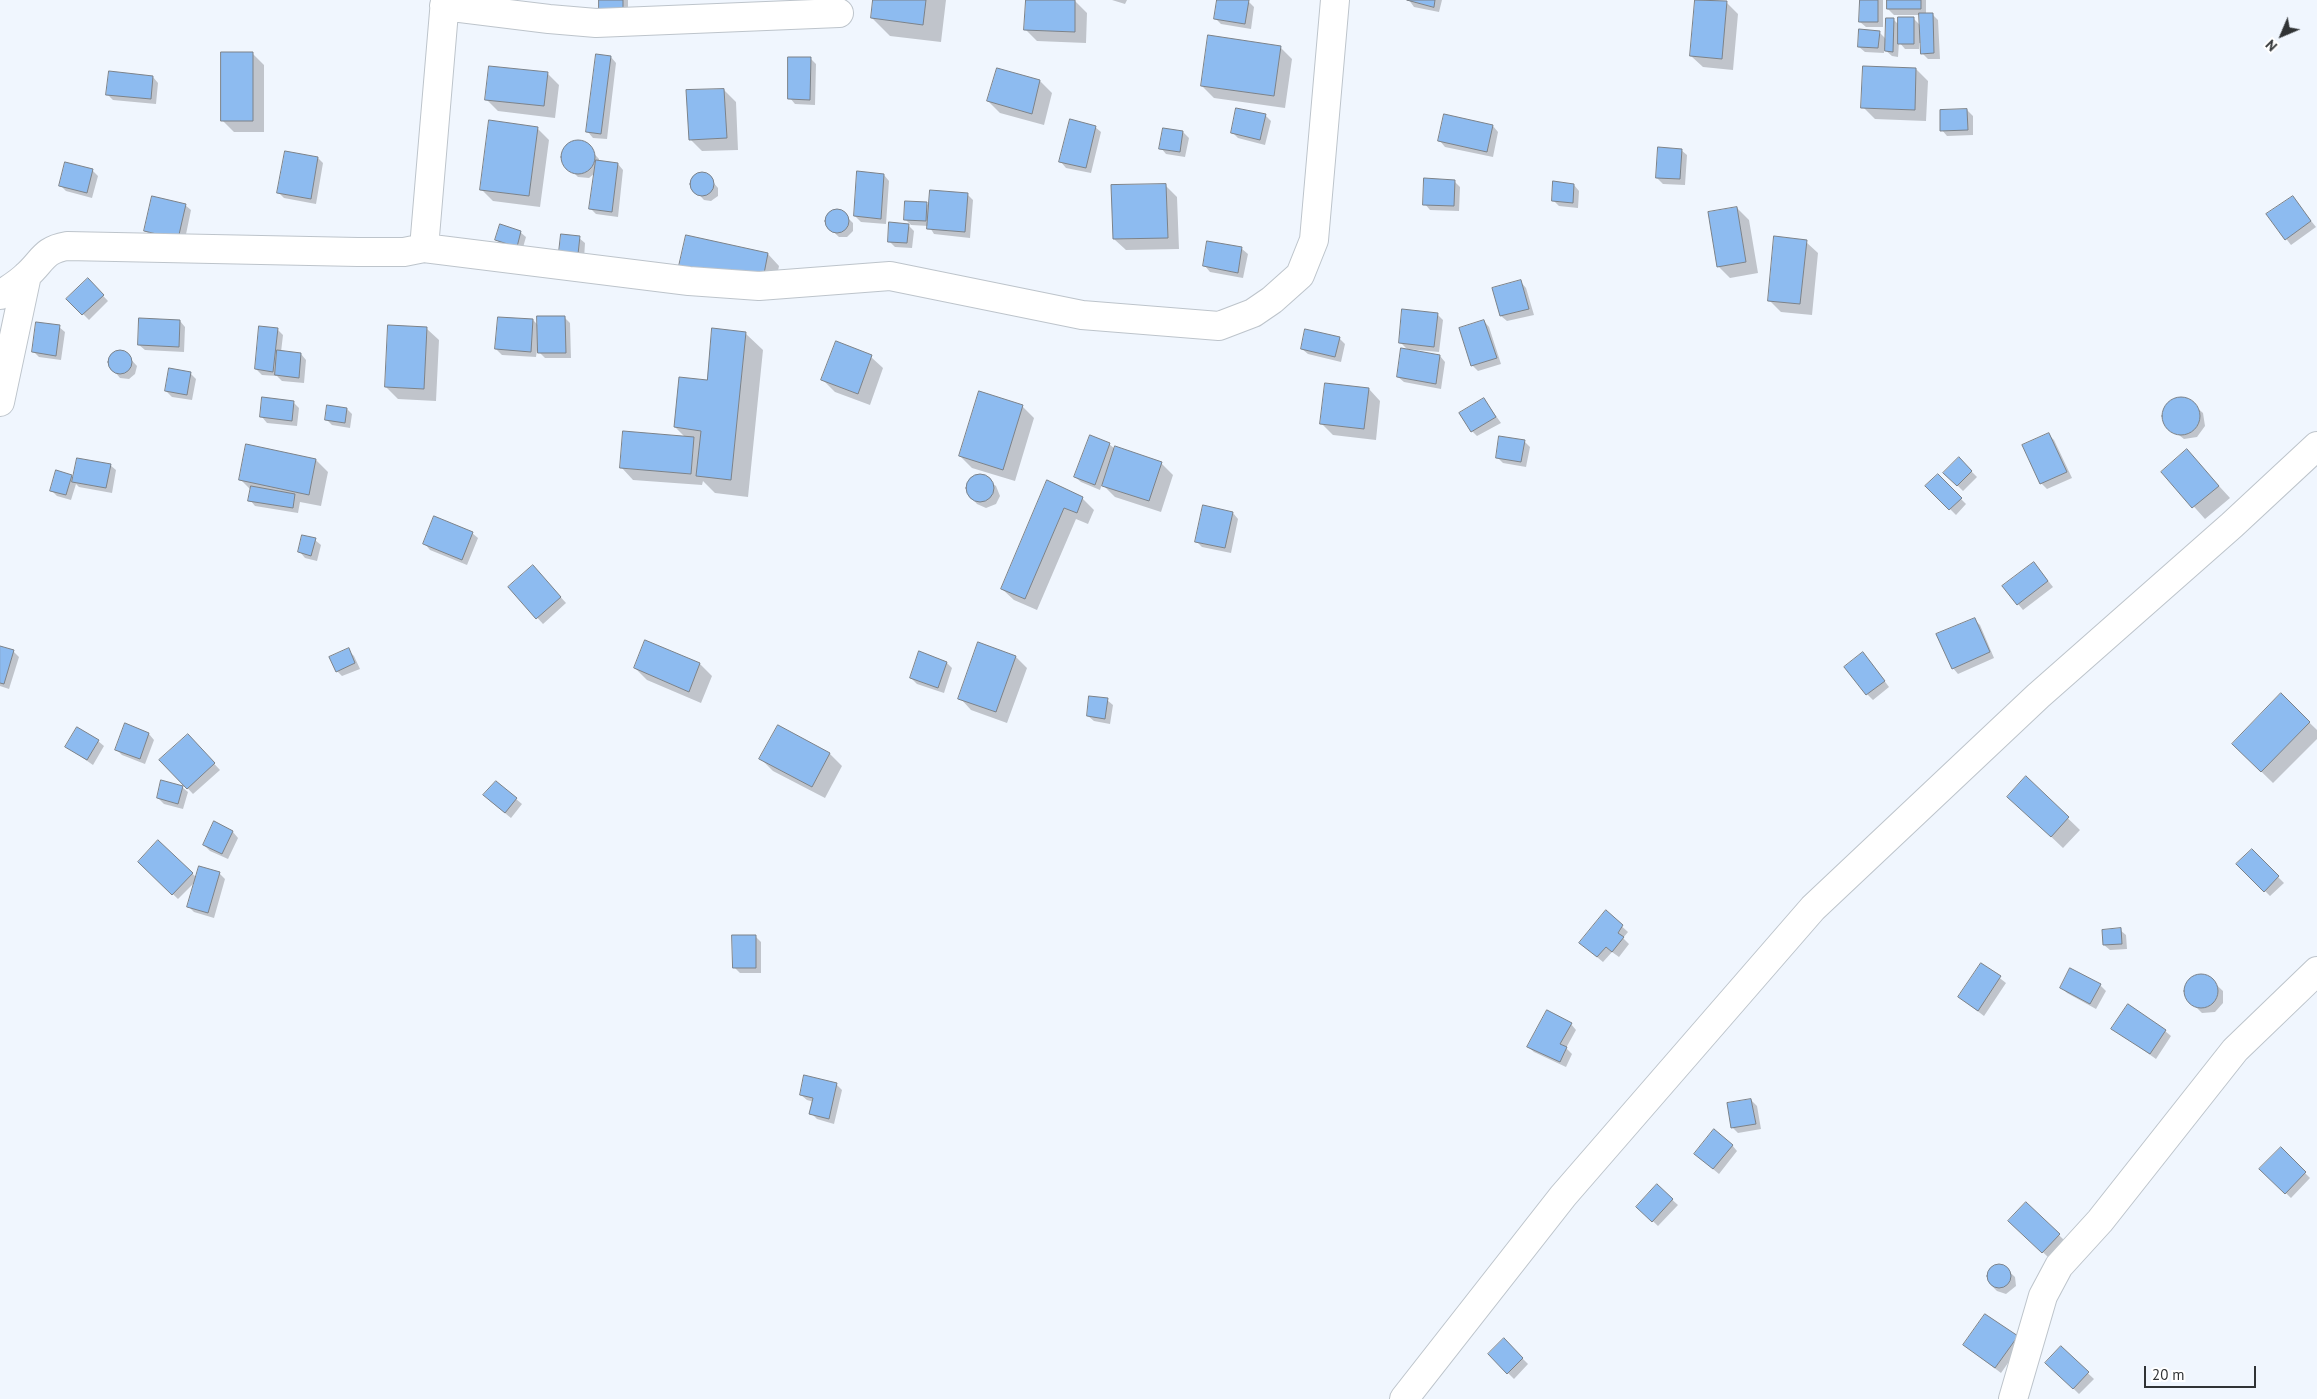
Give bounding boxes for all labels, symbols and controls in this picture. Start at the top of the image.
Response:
north arrow [2257,10,2307,60]
text: N [2262,36,2281,55]
scale bar [2147,1356,2260,1388]
text: 20 m [2152,1365,2185,1384]

